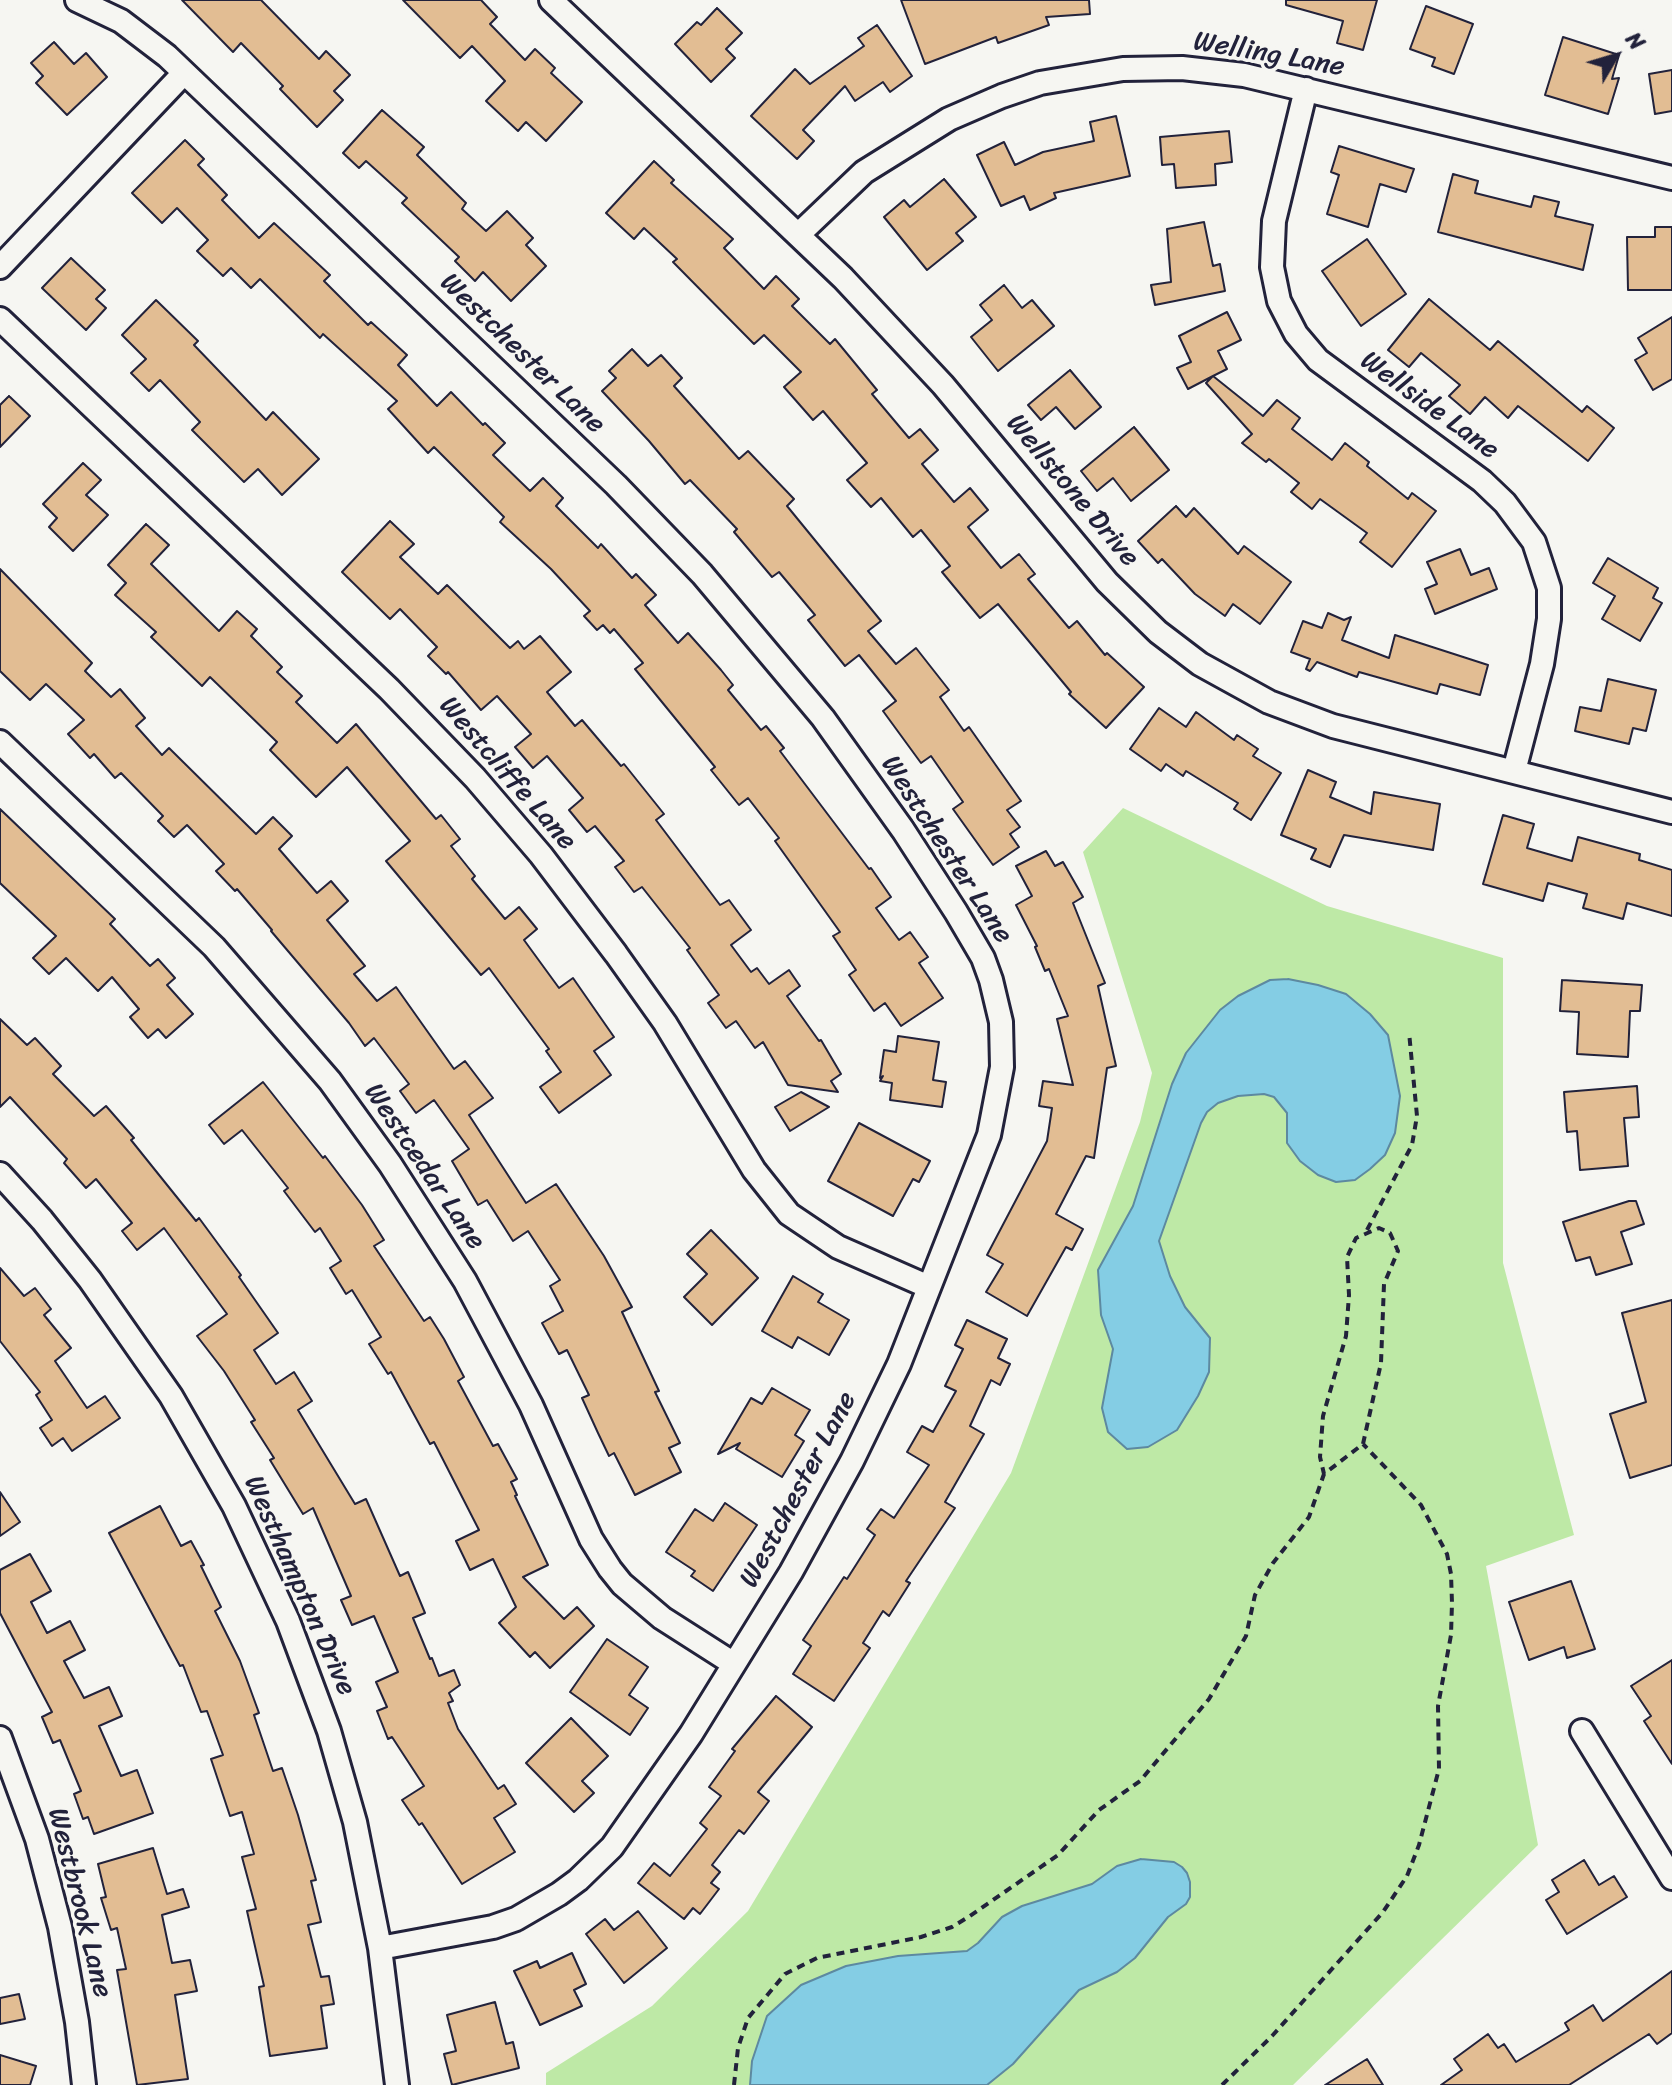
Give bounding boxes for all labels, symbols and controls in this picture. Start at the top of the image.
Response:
north arrow [1576,16,1656,96]
text: N [1615,23,1655,59]
street label: Welling Lane [1191,25,1347,85]
street label: Westchester Lane [432,267,612,441]
street label: Wellside Lane [1353,344,1505,468]
street label: Wellstone Drive [998,408,1146,574]
street label: Westcliffe Lane [431,690,583,858]
street label: Westchester Lane [873,750,1019,950]
street label: Westcedar Lane [356,1077,492,1257]
street label: Westchester Lane [733,1386,865,1594]
street label: Westhampton Drive [235,1471,363,1701]
street label: Westbrook Lane [39,1805,119,2001]

